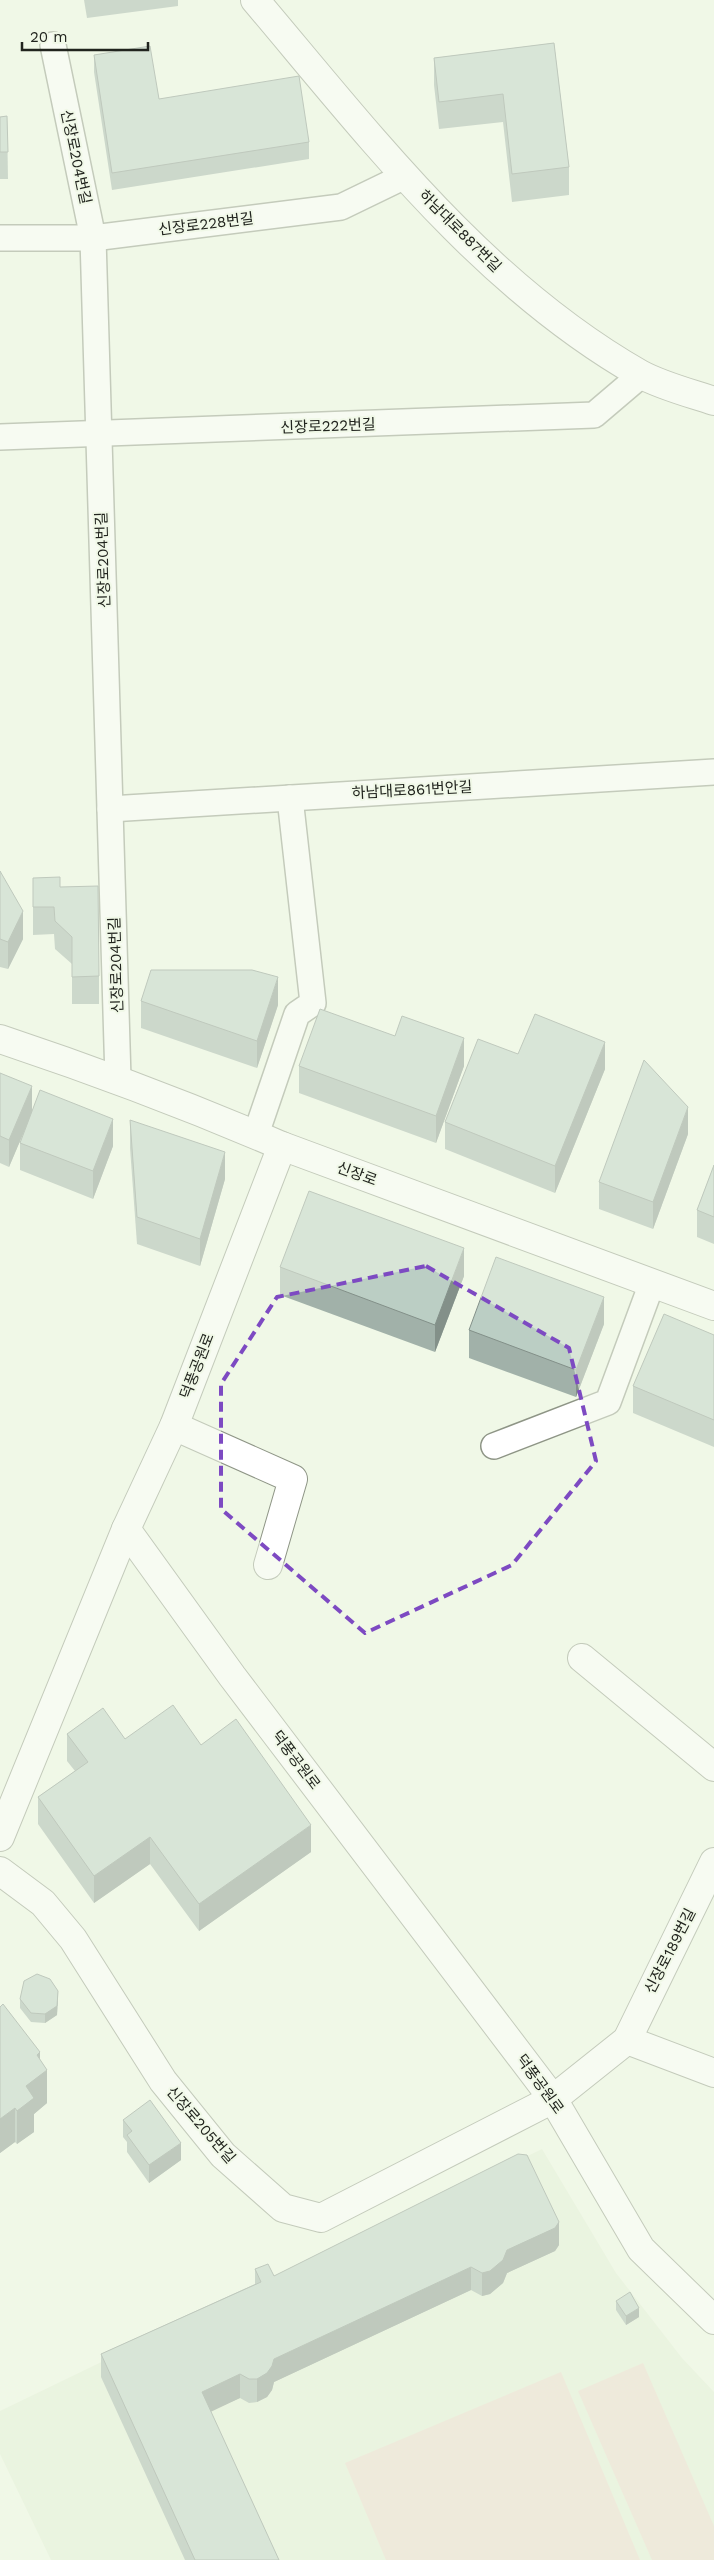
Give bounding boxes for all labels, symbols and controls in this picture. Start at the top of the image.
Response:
scale bar [22,20,149,52]
text: 20 m [30,28,68,46]
street label: 신장로204번길 [57,108,95,206]
street label: 하남대로887번길 [415,186,505,276]
street label: 신장로228번길 [157,209,255,239]
street label: 신장로222번길 [280,415,376,437]
street label: 신장로204번길 [92,512,114,608]
street label: 하남대로861번안길 [351,778,473,802]
street label: 신장로204번길 [105,917,127,1013]
street label: 신장로 [334,1158,380,1190]
street label: 덕풍공원로 [176,1331,218,1401]
street label: 덕풍공원로 [268,1727,324,1793]
street label: 신장로189번길 [641,1905,699,1997]
street label: 덕풍공원로 [512,2051,568,2117]
street label: 신장로205번길 [163,2083,239,2167]

